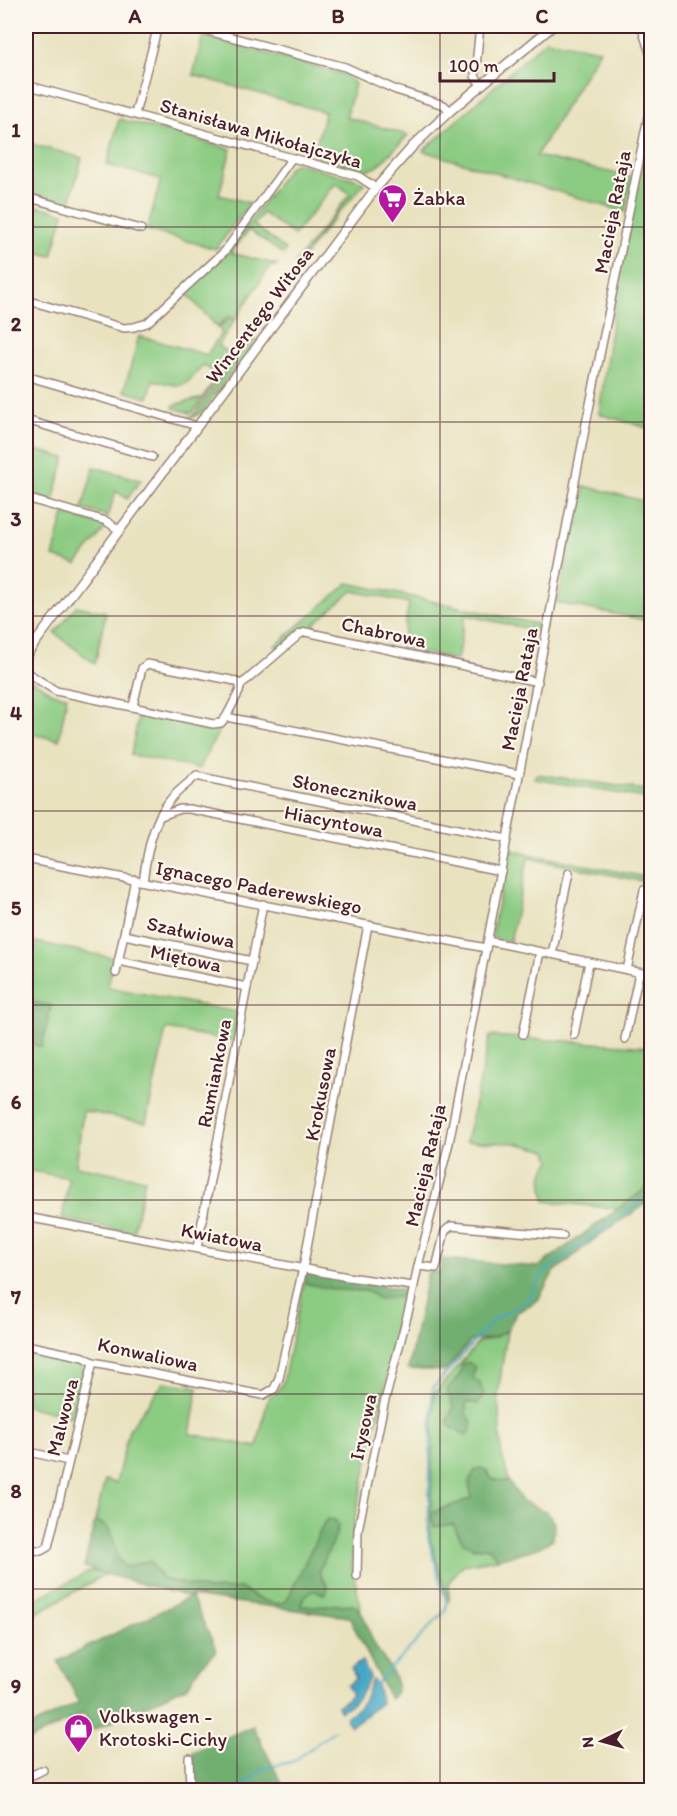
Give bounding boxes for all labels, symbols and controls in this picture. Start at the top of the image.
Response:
text: A [128,4,142,28]
text: B [332,4,345,28]
text: C [536,4,549,28]
scale bar [440,45,554,83]
text: 100 m [449,55,499,77]
street label: Stanisława Mikołajczyka [157,93,365,173]
text: 1 [11,118,21,142]
street label: Macieja Rataja [588,148,636,276]
supermarket icon: Żabka [376,182,408,224]
place label: Żabka [413,186,465,210]
street label: Wincentego Witosa [200,242,319,388]
text: 2 [11,312,22,336]
text: 3 [11,507,22,531]
street label: Chabrowa [339,611,429,653]
street label: Macieja Rataja [495,625,543,753]
text: 4 [10,701,22,725]
street label: Słonecznikowa [291,768,420,816]
street label: Hiacyntowa [282,800,386,842]
street label: Ignacego Paderewskiego [154,855,364,919]
text: 5 [11,896,22,920]
street label: Szałwiowa [145,911,238,953]
street label: Miętowa [148,939,224,977]
street label: Rumiankowa [192,1016,236,1129]
street label: Krokusowa [299,1045,341,1143]
text: 6 [11,1090,22,1114]
street label: Macieja Rataja [399,1101,451,1229]
street label: Kwiatowa [179,1217,265,1257]
text: 7 [10,1285,21,1309]
street label: Konwaliowa [96,1332,201,1376]
street label: Malwowa [41,1375,83,1459]
street label: Irysowa [344,1391,382,1462]
text: 8 [11,1479,22,1503]
text: 9 [11,1674,21,1698]
place label: Volkswagen - Krotoski-Cichy [99,1704,228,1751]
north arrow [572,1711,632,1771]
shop icon: Volkswagen - Krotoski-Cichy [62,1712,94,1754]
text: N [578,1736,597,1748]

